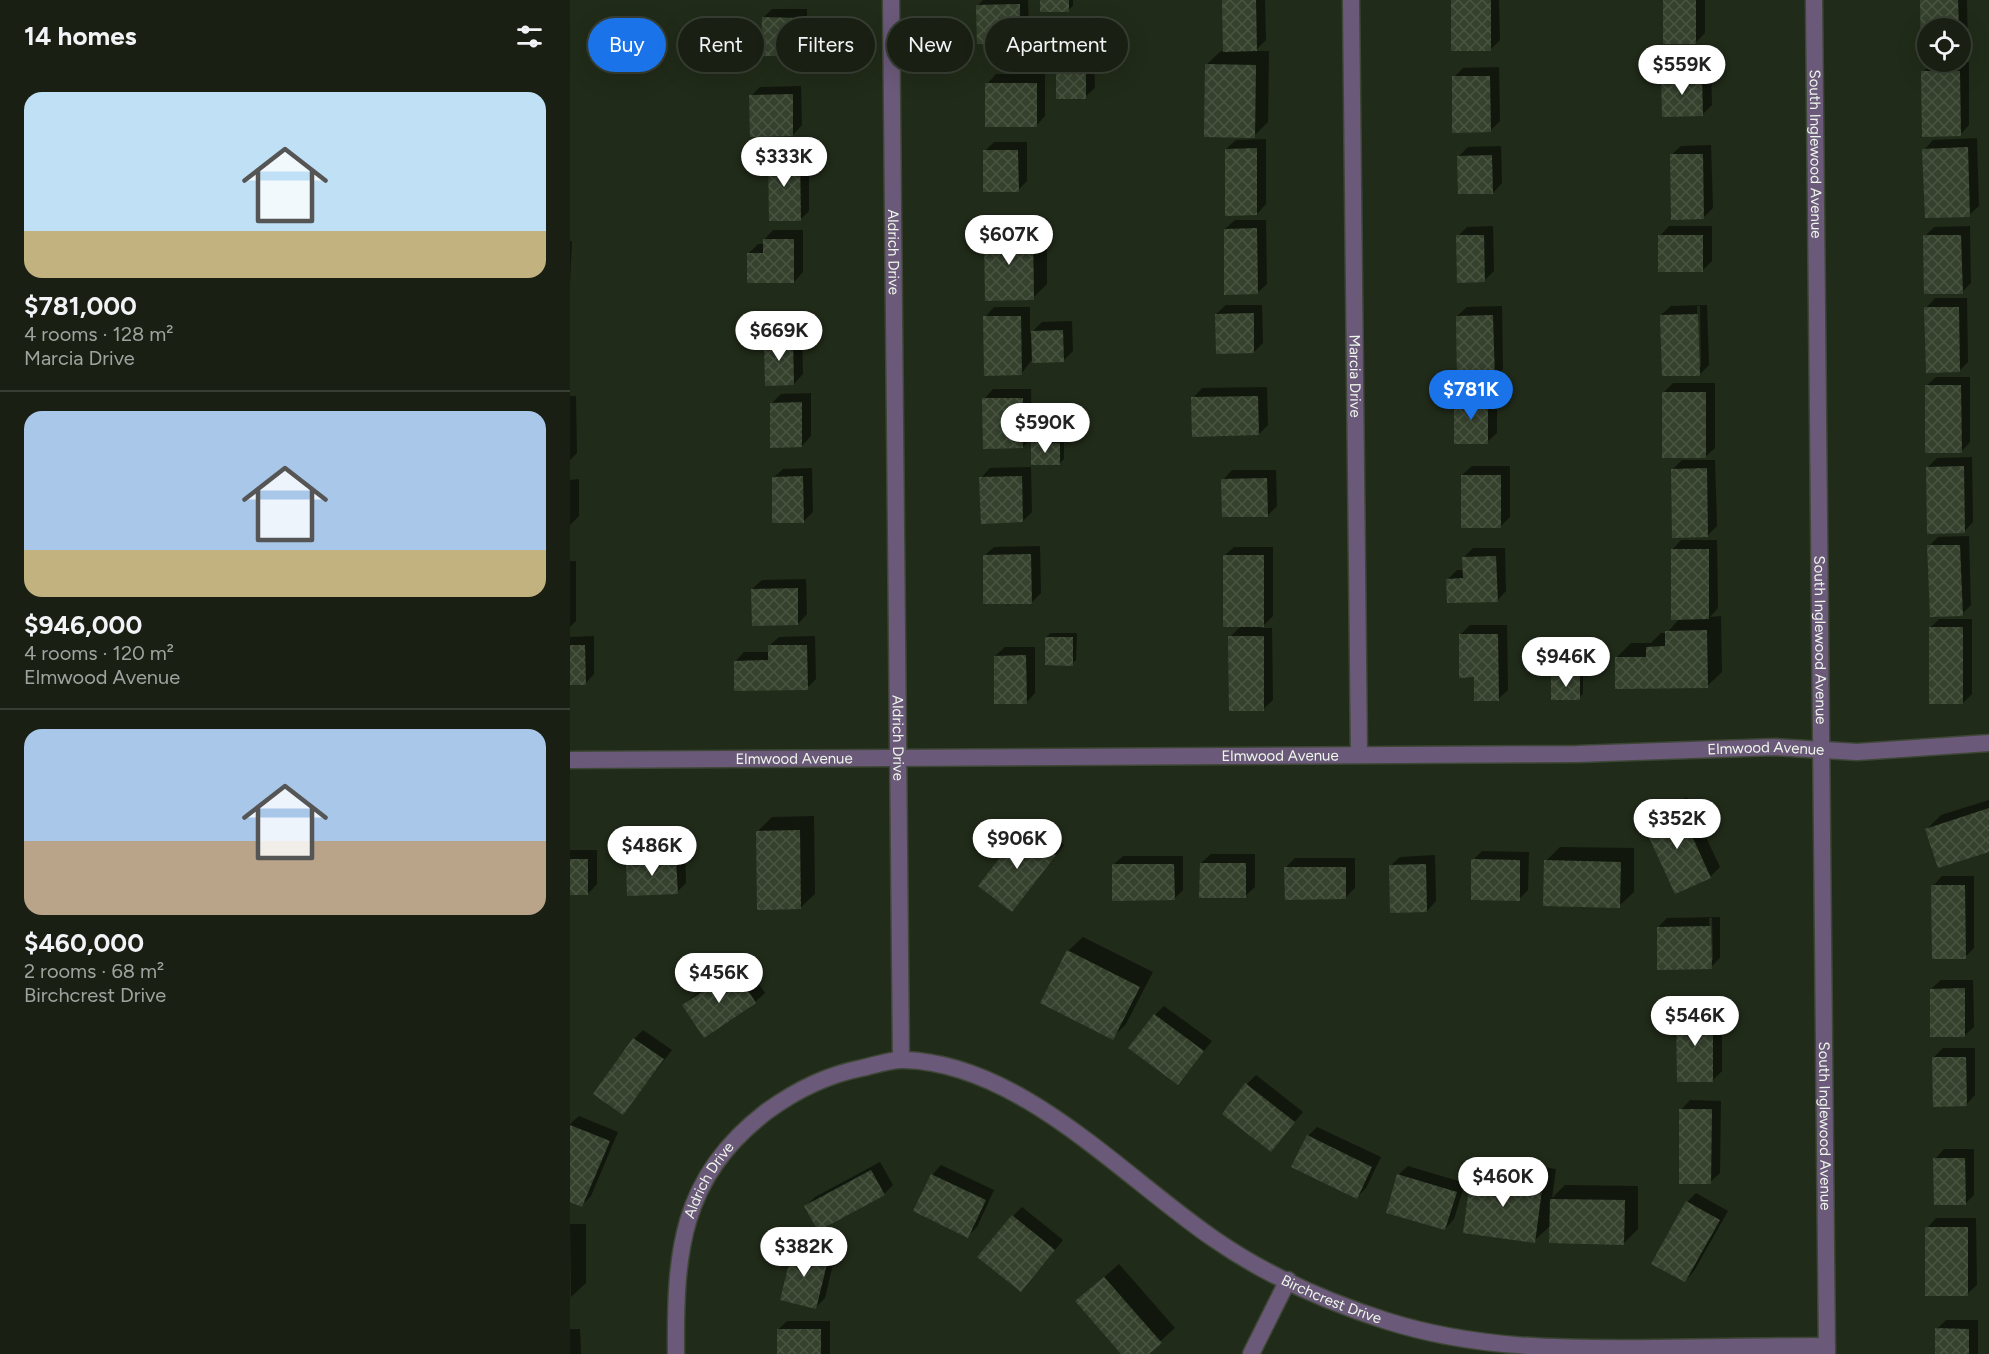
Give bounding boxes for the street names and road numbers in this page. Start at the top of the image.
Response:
street label: South Inglewood Avenue [1806,69,1825,239]
street label: Aldrich Drive [884,209,903,295]
street label: Marcia Drive [1346,334,1364,418]
street label: South Inglewood Avenue [1810,555,1830,725]
street label: Aldrich Drive [889,695,907,781]
street label: Elmwood Avenue [1707,738,1825,759]
street label: Elmwood Avenue [1221,746,1339,765]
street label: Elmwood Avenue [735,749,853,768]
street label: South Inglewood Avenue [1815,1041,1835,1210]
street label: Aldrich Drive [680,1138,738,1221]
street label: Birchcrest Drive [1278,1271,1384,1328]

